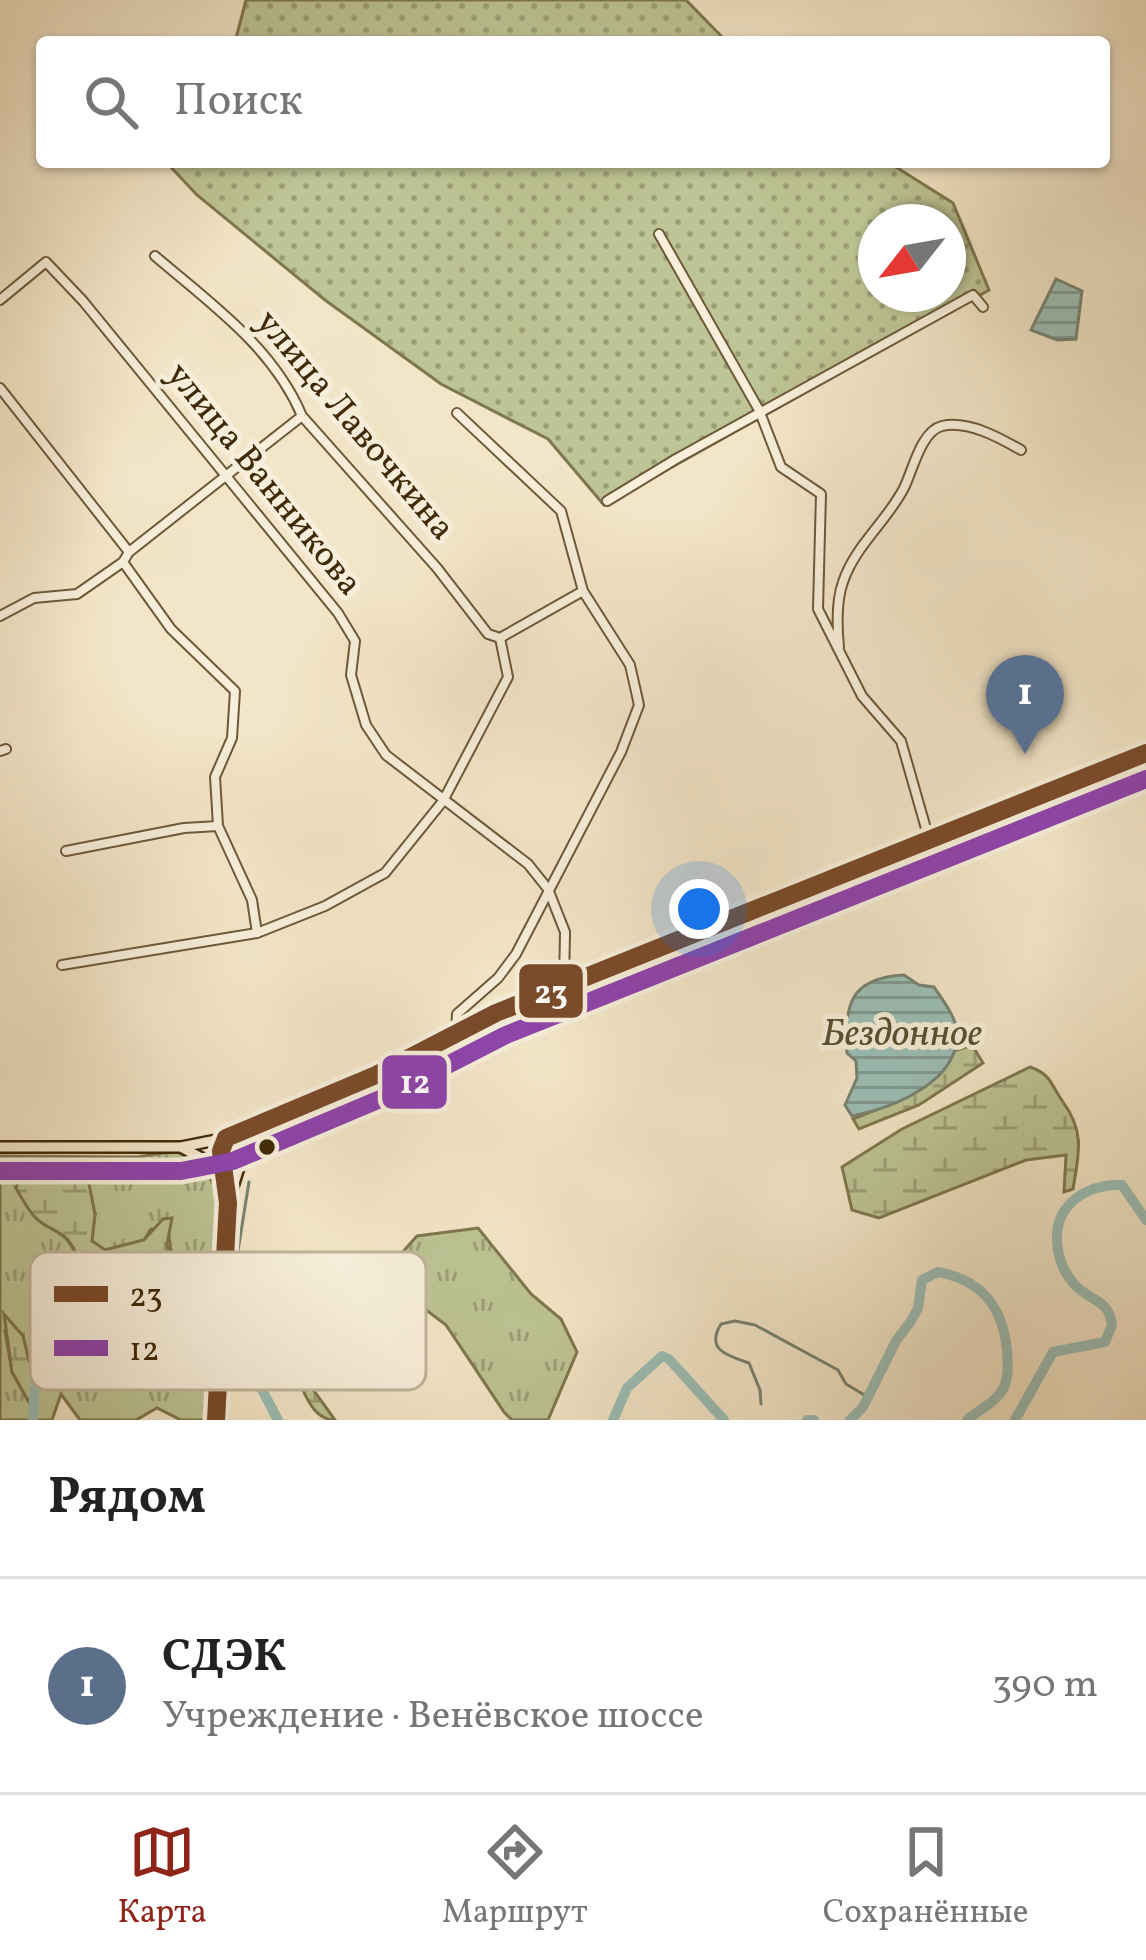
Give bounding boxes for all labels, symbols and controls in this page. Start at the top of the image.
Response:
search box [36,36,1110,168]
icon: search [78,69,144,135]
text: Поиск [174,71,303,134]
north arrow [858,204,966,312]
street label: улица Лавочкина [242,300,466,552]
street label: улица Ванникова [153,353,373,607]
pin: 1 [986,655,1064,754]
your location [669,879,729,939]
line badge: 23 [517,962,585,1020]
text: 23 [534,972,568,1018]
water label: Бездонное [822,1008,982,1062]
line badge: 12 [380,1053,449,1111]
text: 12 [400,1062,430,1108]
unlabelled marker [256,1136,278,1158]
legend [30,1252,426,1390]
text: 23 [129,1275,163,1321]
text: 12 [129,1329,160,1375]
text: Рядом [48,1463,206,1534]
text: СДЭК [162,1627,286,1690]
text: 1 [79,1659,95,1713]
text: 390 m [992,1659,1098,1713]
text: Учреждение · Венёвское шоссе [162,1690,704,1744]
tab: Карта [117,1819,207,1937]
tab: Маршрут [442,1819,588,1937]
tab: Сохранённые [823,1819,1028,1937]

